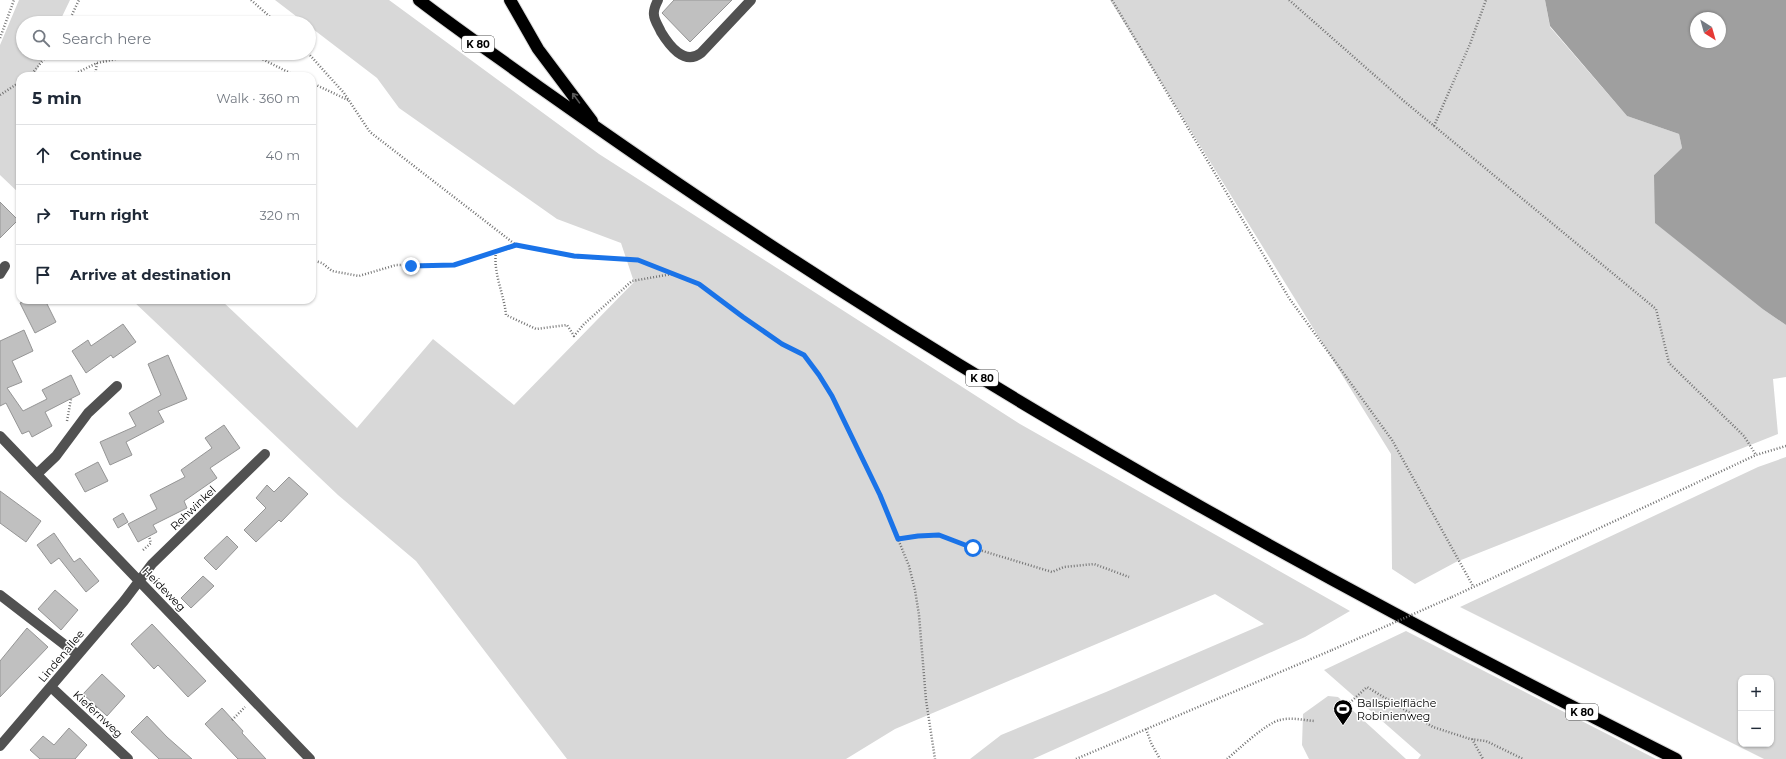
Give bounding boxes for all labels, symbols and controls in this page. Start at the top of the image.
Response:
north arrow [1690,12,1726,48]
search box [16,16,316,60]
icon: search [30,27,52,49]
text: Search here [62,29,151,48]
road number: K 80 [462,36,494,52]
text: 5 min [32,88,82,108]
text: Walk · 360 m [216,90,300,106]
one-way arrow [572,93,580,104]
icon: ahead [32,144,54,166]
text: Continue [70,145,142,164]
text: 40 m [266,147,300,163]
icon: right [32,204,54,226]
text: Turn right [70,205,149,224]
text: 320 m [260,207,300,223]
route end [402,257,420,275]
icon: arrive [32,264,54,286]
text: Arrive at destination [70,265,231,284]
road number: K 80 [966,370,998,386]
street label: Rehwinkel [167,483,219,533]
route start [964,539,982,557]
street label: Heideweg [139,564,189,614]
street label: Lindenallee [35,627,87,685]
map controls [1738,675,1774,747]
button: + [1738,675,1774,711]
street label: Kiefernweg [70,687,126,741]
place label: Ballspielfläche Robinienweg [1357,696,1437,723]
sports icon: Ballspielfläche Robinienweg [1332,698,1354,726]
road number: K 80 [1566,704,1598,720]
button: − [1738,711,1774,747]

